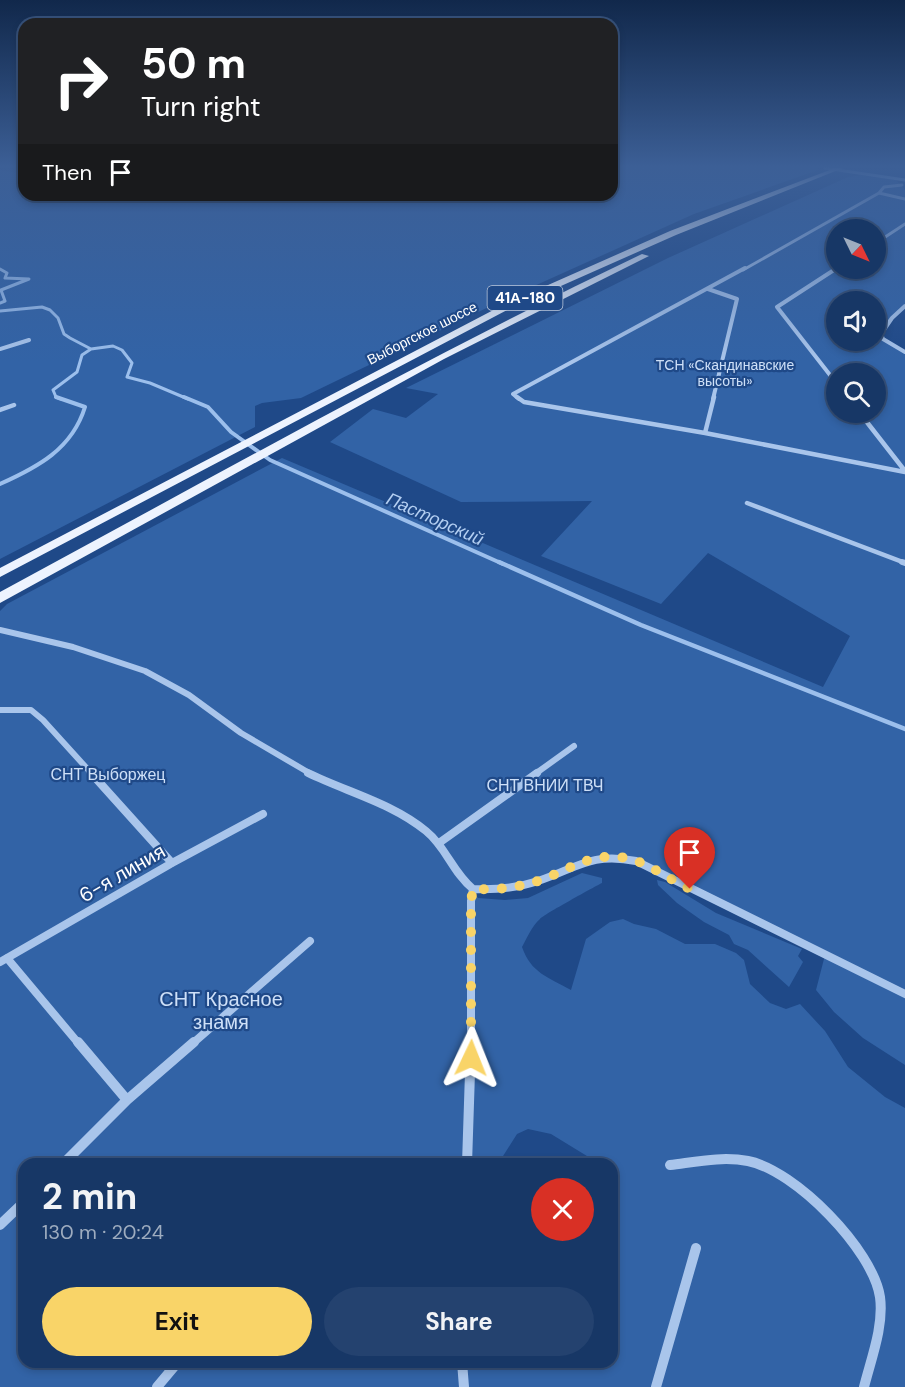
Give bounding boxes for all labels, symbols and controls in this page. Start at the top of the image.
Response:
text: 50 m [141,36,246,91]
icon: right [42,42,120,120]
text: Turn right [141,89,261,124]
icon: arrive [104,156,137,189]
text: Then [42,158,92,187]
north arrow [826,219,886,279]
map controls [826,219,886,423]
road number: 41А-180 [488,286,562,310]
button: sound [826,291,886,351]
street label: Выборгское шоссе [364,297,480,369]
park label: ТСН «Скандинавские высоты» [656,356,794,390]
button: search [826,363,886,423]
water label: Пасторский [382,487,488,551]
park label: СНТ Выборжец [50,764,166,785]
park label: СНТ ВНИИ ТВЧ [486,775,604,796]
pin [664,827,715,889]
icon: arrive [673,836,706,869]
street label: 6-я линия [74,838,170,908]
park label: СНТ Красное знамя [159,986,283,1035]
position arrow [439,1026,503,1090]
text: 2 min [42,1173,137,1220]
button: close [531,1178,594,1241]
text: 130 m · 20:24 [42,1219,164,1245]
button: Exit [42,1287,312,1356]
button: Share [324,1287,594,1356]

